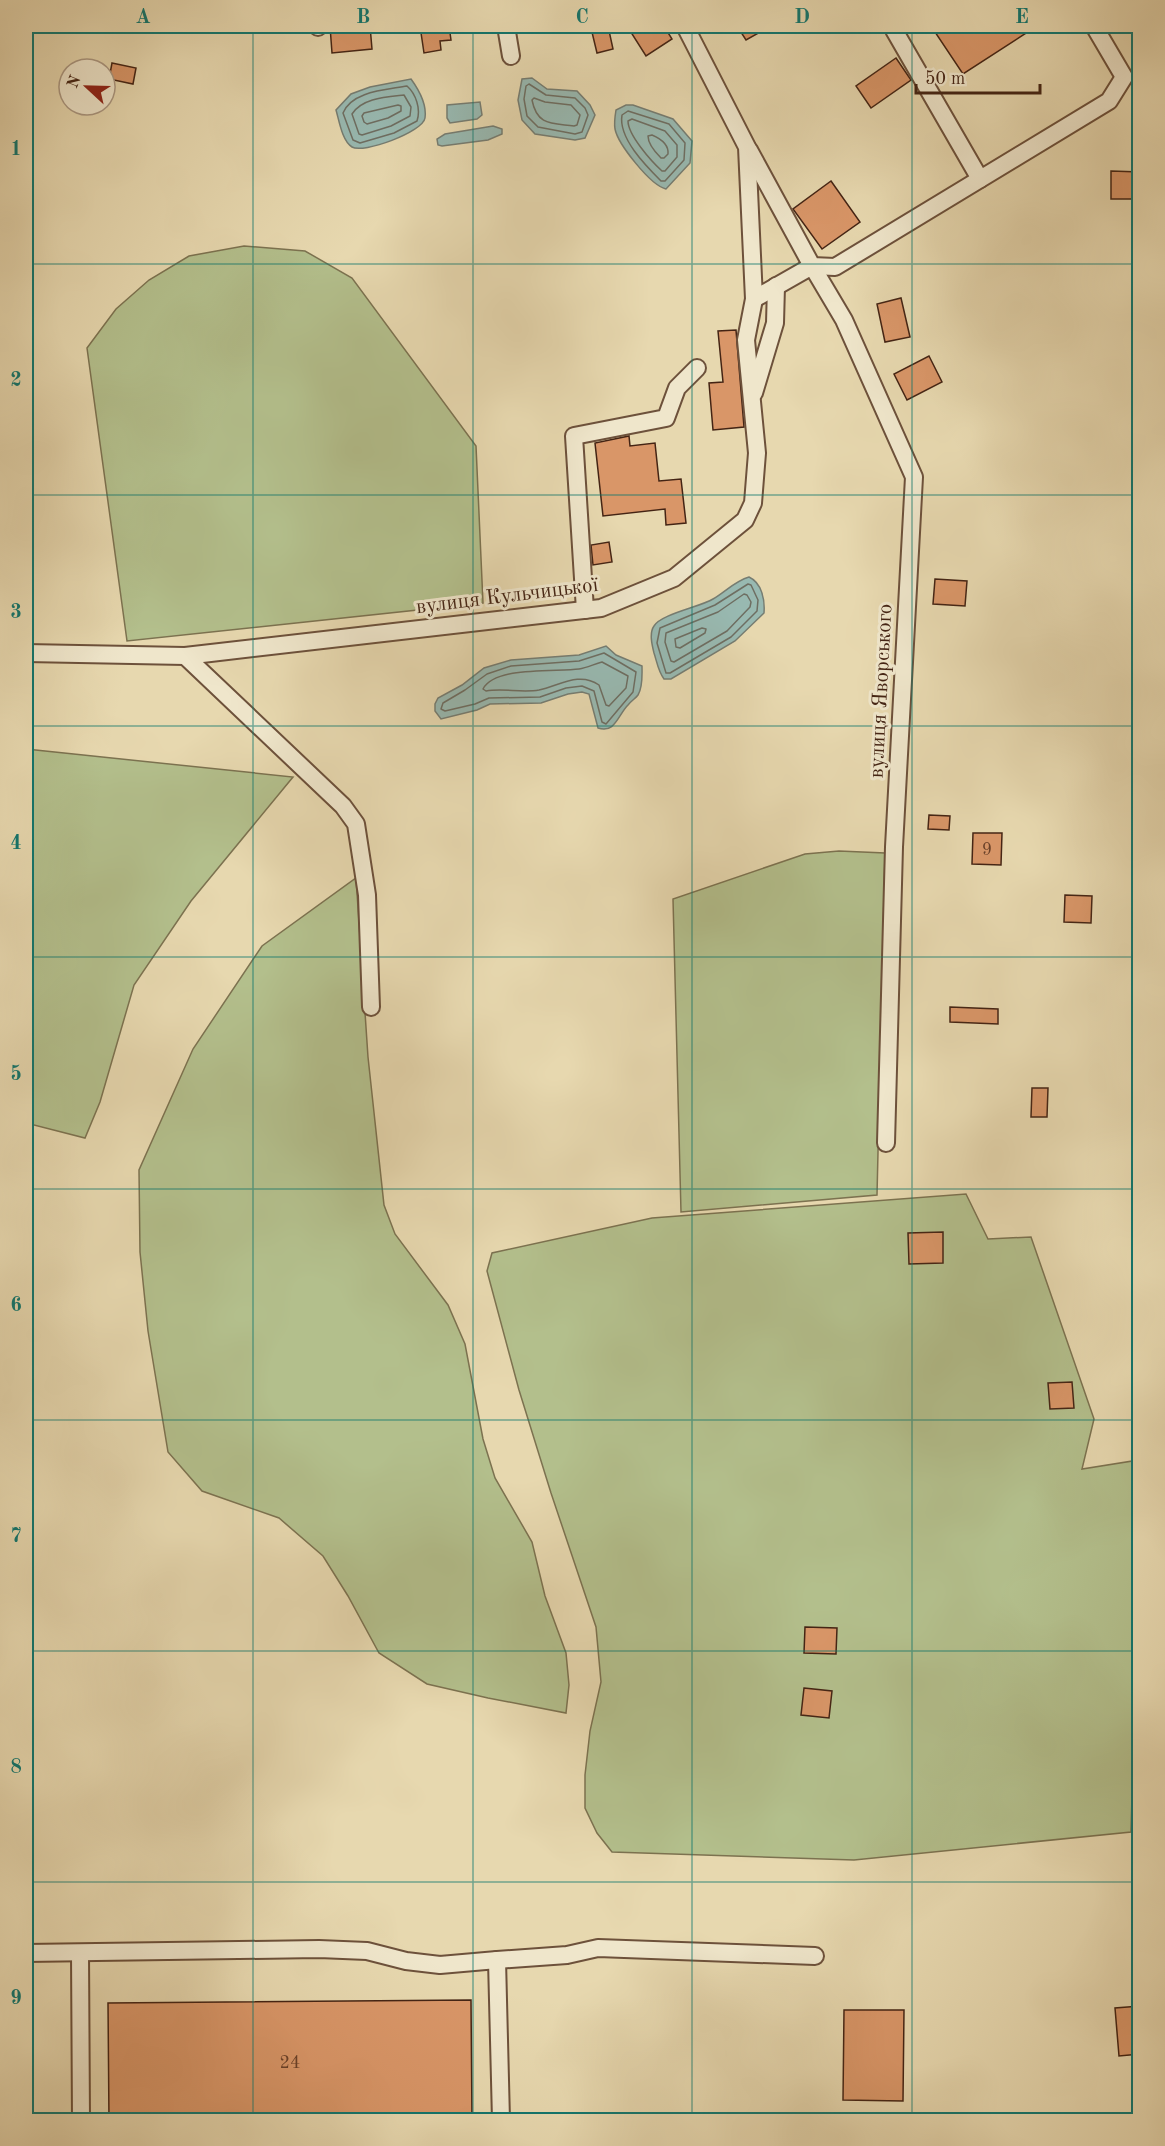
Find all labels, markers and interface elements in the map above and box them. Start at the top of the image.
text: A [135,8,151,28]
text: B [356,8,370,28]
text: C [575,8,589,28]
text: D [794,8,810,28]
text: E [1015,8,1029,28]
north arrow [57,57,117,117]
scale bar [916,57,1040,95]
text: 50 m [925,70,965,88]
text: N [65,73,85,91]
text: 1 [10,140,22,160]
text: 2 [10,371,22,391]
street label: вулиця Кульчицької [415,575,600,618]
text: 3 [10,603,22,623]
street label: вулиця Яворського [866,603,897,779]
text: 4 [10,834,22,854]
house number: 9 [982,841,992,859]
text: 5 [10,1064,22,1085]
text: 6 [10,1296,22,1316]
text: 7 [10,1527,22,1547]
text: 8 [10,1758,22,1778]
text: 9 [10,1989,22,2009]
house number: 24 [280,2054,300,2072]

